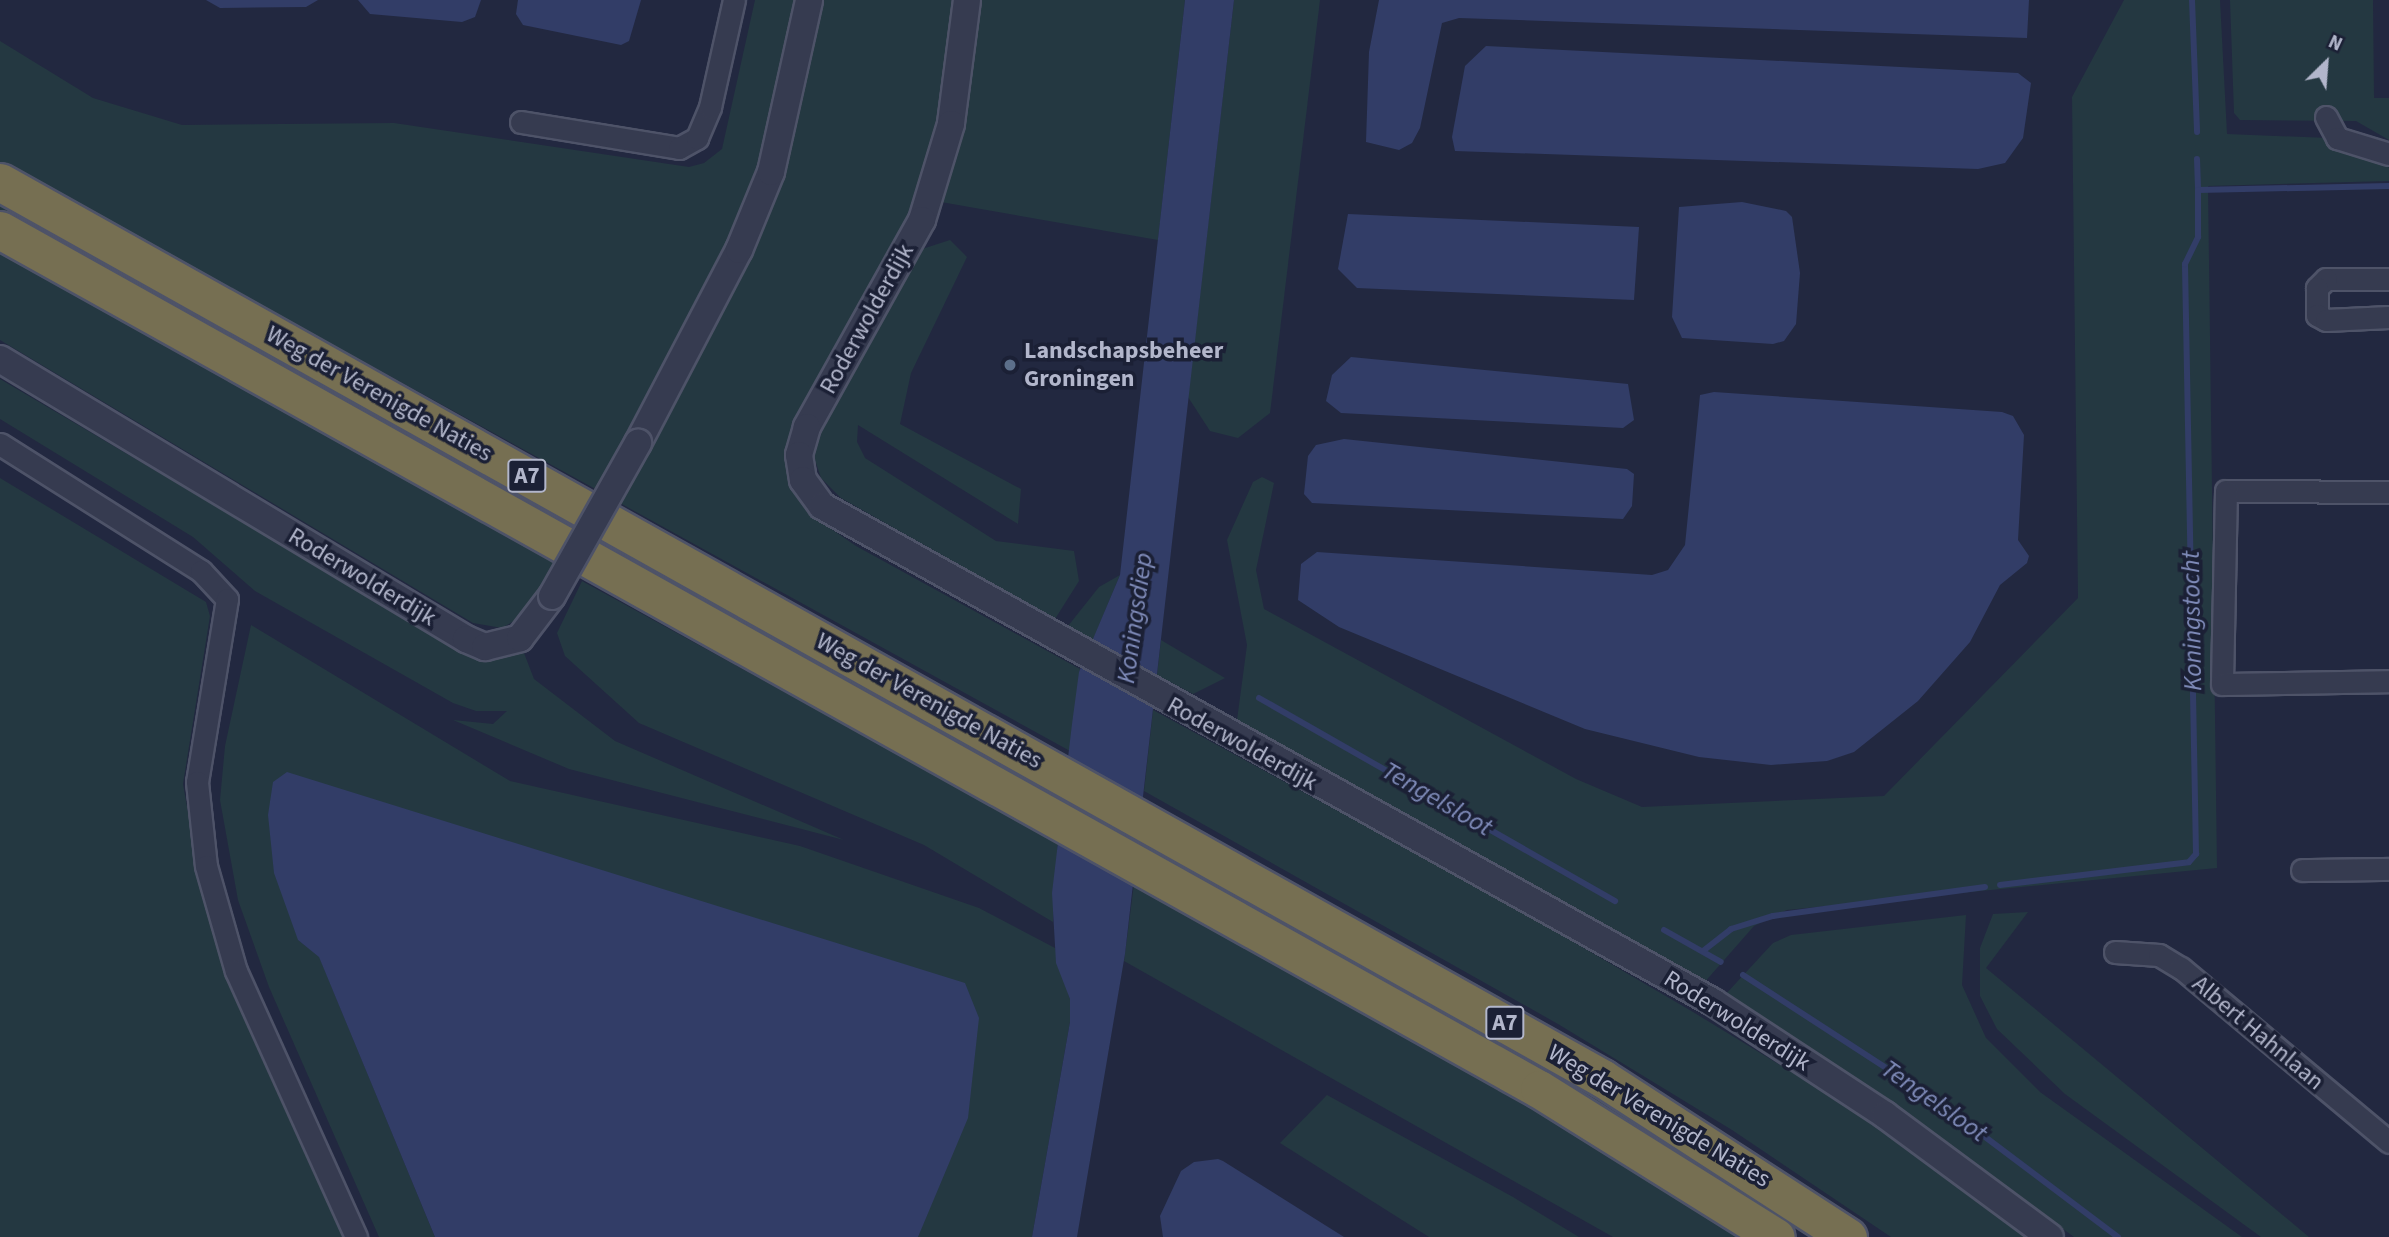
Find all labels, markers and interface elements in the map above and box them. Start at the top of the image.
north arrow [2291,28,2361,98]
text: N [2324,29,2347,58]
street label: Roderwolderdijk [814,239,920,399]
street label: Weg der Verenigde Naties [261,320,497,468]
place label: Landschapsbeheer Groningen [1024,337,1223,393]
marker: Landschapsbeheer Groningen [1002,357,1018,373]
road number: A7 [506,456,548,496]
street label: Roderwolderdijk [283,522,441,632]
water label: Koningsdiep [1110,551,1160,685]
water label: Koningstocht [2175,551,2209,691]
street label: Weg der Verenigde Naties [811,627,1047,775]
street label: Roderwolderdijk [1162,691,1322,797]
water label: Tengelsloot [1376,755,1498,843]
street label: Roderwolderdijk [1659,965,1815,1077]
street label: Albert Hahnlaan [2186,970,2330,1096]
road number: A7 [1484,1004,1526,1042]
street label: Weg der Verenigde Naties [1543,1038,1775,1194]
water label: Tengelsloot [1875,1053,1993,1149]

